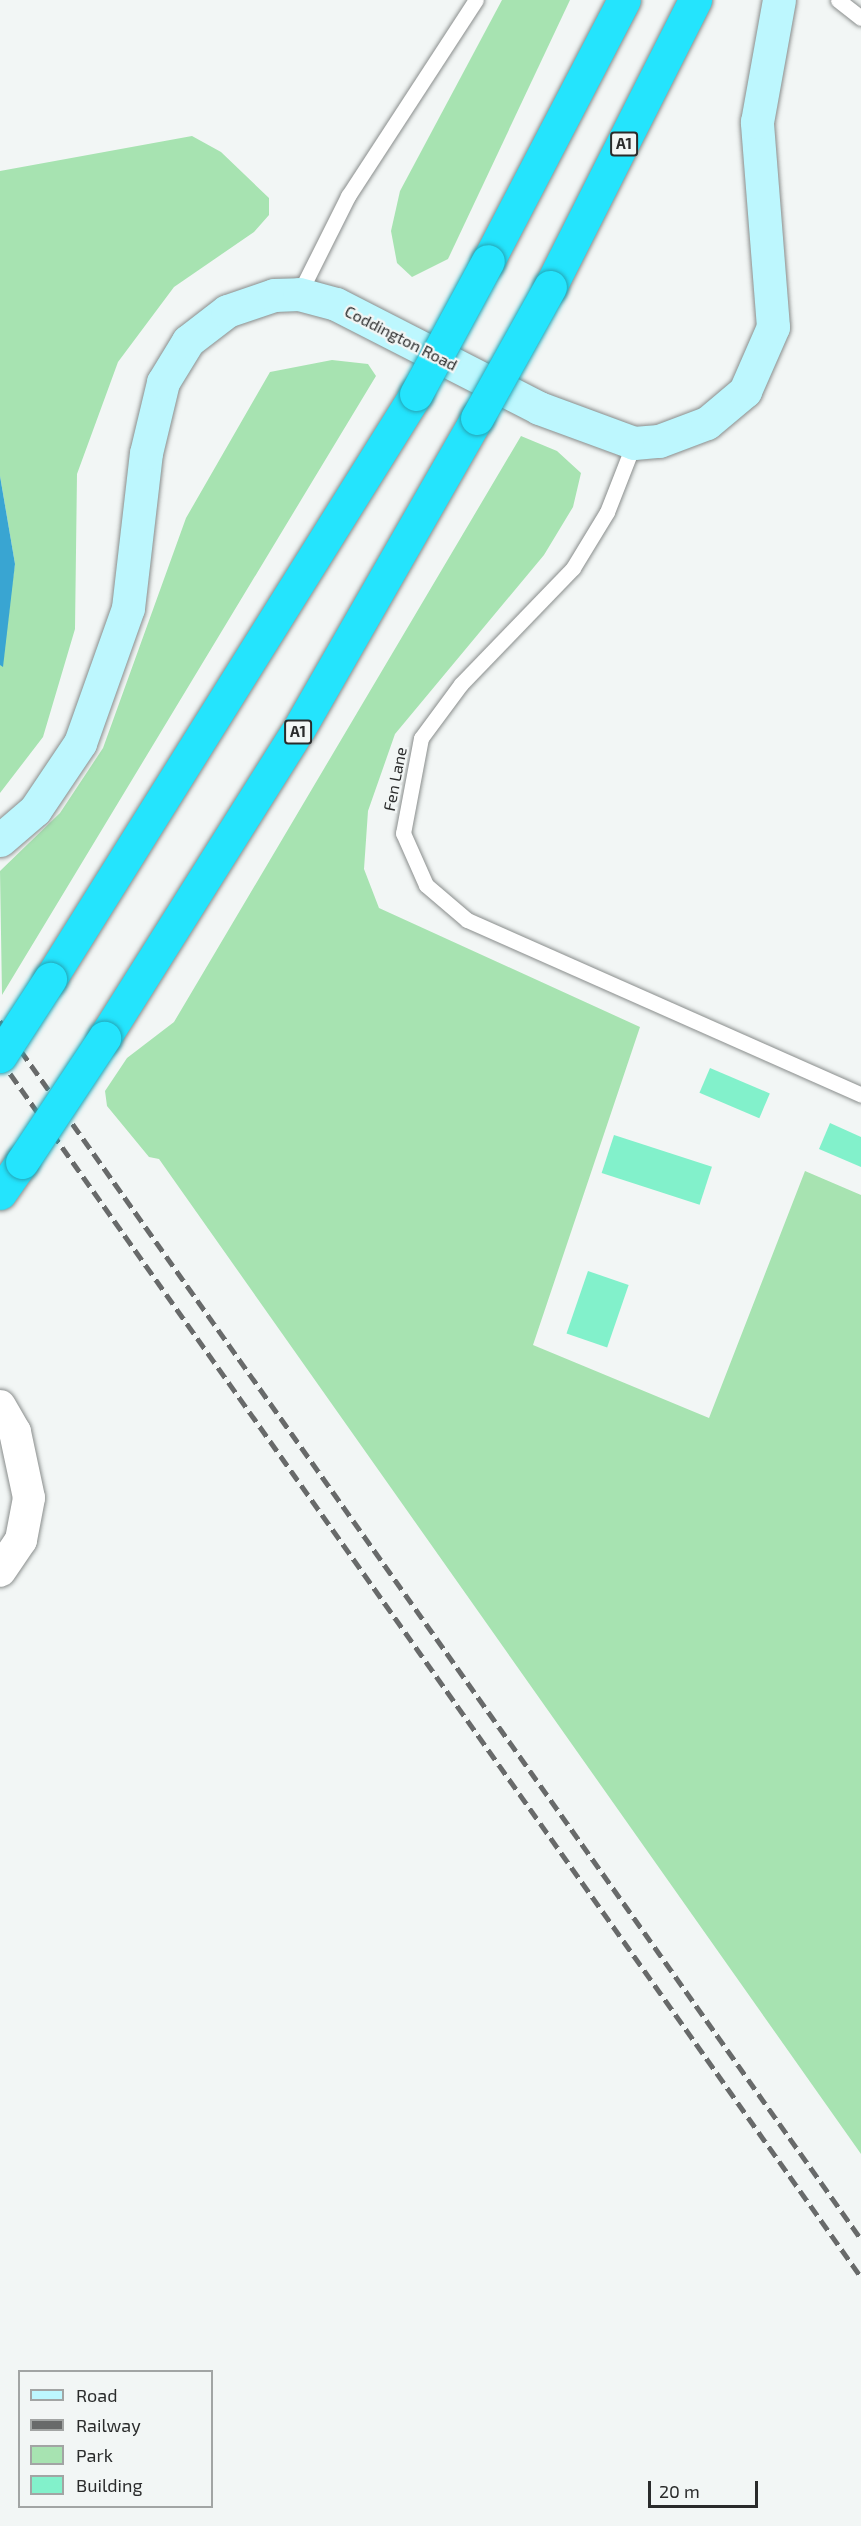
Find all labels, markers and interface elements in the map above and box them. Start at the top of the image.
road number: A1 [609,132,639,156]
street label: Coddington Road [342,301,460,375]
road number: A1 [283,720,313,744]
street label: Fen Lane [379,745,411,813]
legend [18,2370,213,2508]
text: Road [76,2384,117,2406]
text: Railway [76,2414,141,2436]
text: Park [76,2444,113,2466]
scale bar [651,2469,760,2507]
text: Building [76,2474,143,2496]
text: 20 m [659,2480,700,2502]

